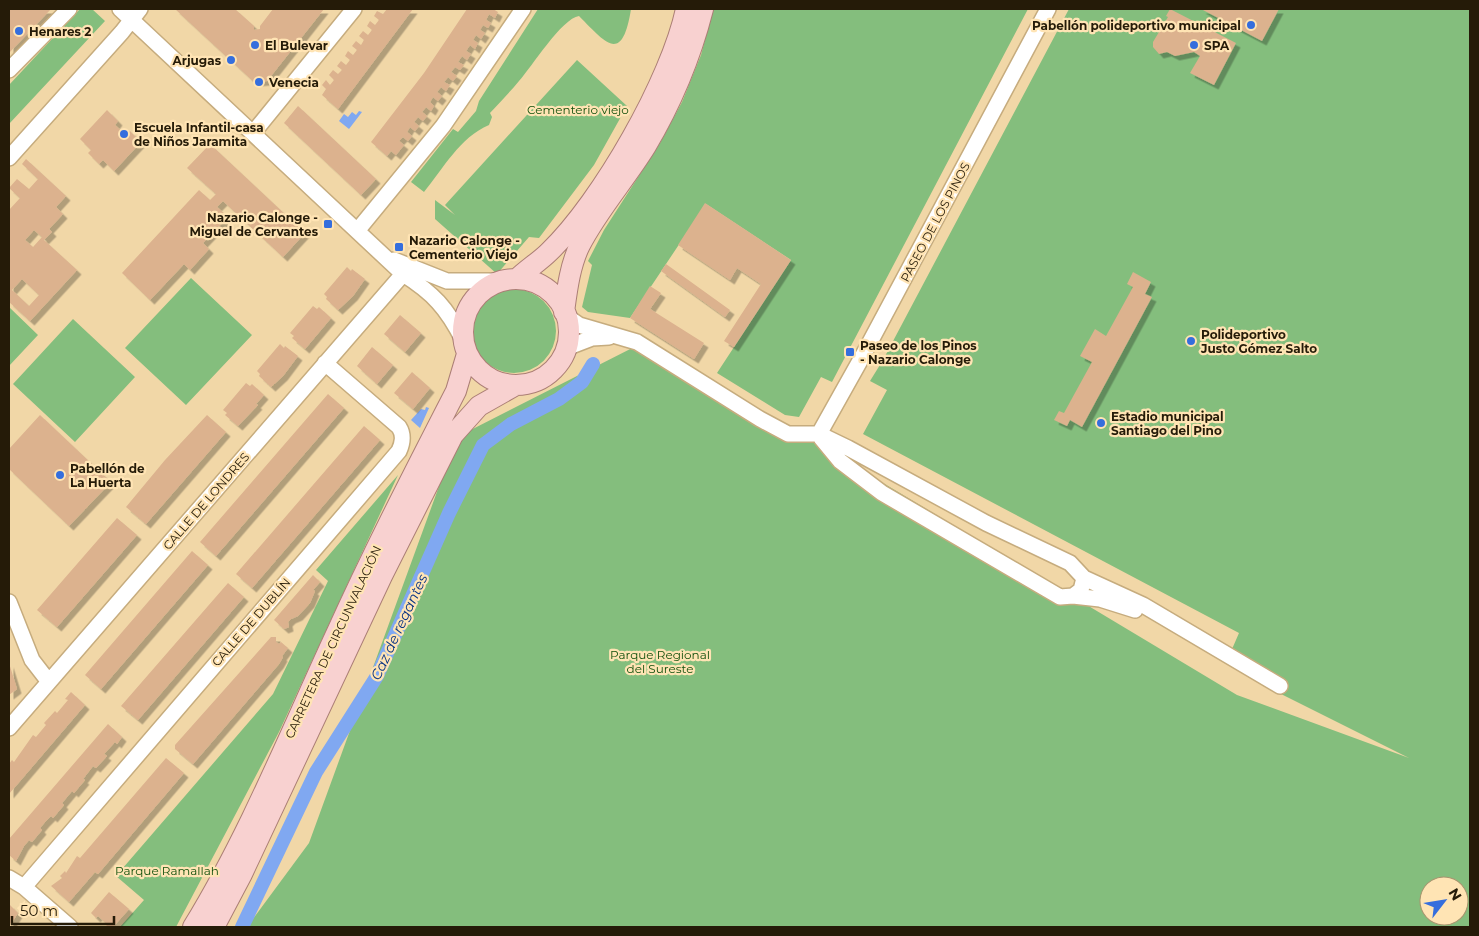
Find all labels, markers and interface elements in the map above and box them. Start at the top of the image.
place label: Pabellón polideportivo municipal [1032,18,1241,33]
marker: Pabellón polideportivo municipal [1245,19,1257,31]
place label: Henares 2 [29,24,91,39]
marker: Henares 2 [13,25,25,37]
place label: El Bulevar [265,38,328,53]
place label: SPA [1204,38,1230,53]
marker: El Bulevar [249,39,261,51]
marker: SPA [1188,39,1200,51]
place label: Arjugas [172,53,222,68]
marker: Arjugas [225,54,237,66]
place label: Venecia [268,75,319,90]
marker: Venecia [253,76,265,88]
park label: Cementerio viejo [527,102,629,117]
place label: Escuela Infantil-casa de Niños Jaramita [134,120,264,149]
marker: Escuela Infantil-casa de Niños Jaramita [118,128,130,140]
street label: PASEO DE LOS PINOS [897,160,973,284]
place label: Nazario Calonge - Miguel de Cervantes [189,210,319,239]
marker: Nazario Calonge - Miguel de Cervantes [322,218,334,230]
place label: Nazario Calonge - Cementerio Viejo [409,233,520,262]
marker: Nazario Calonge - Cementerio Viejo [393,241,405,253]
place label: Polideportivo Justo Gómez Salto [1200,327,1317,356]
marker: Polideportivo Justo Gómez Salto [1185,335,1197,347]
place label: Paseo de los Pinos - Nazario Calonge [860,338,977,367]
marker: Paseo de los Pinos - Nazario Calonge [844,346,856,358]
place label: Estadio municipal Santiago del Pino [1111,409,1224,438]
marker: Estadio municipal Santiago del Pino [1095,417,1107,429]
street label: CALLE DE LONDRES [160,449,252,553]
place label: Pabellón de La Huerta [70,461,145,490]
marker: Pabellón de La Huerta [54,469,66,481]
street label: CARRETERA DE CIRCUNVALACIÓN [282,543,384,741]
water label: Caz de regantes [367,571,431,683]
street label: CALLE DE DUBLÍN [209,575,293,669]
park label: Parque Regional del Sureste [610,647,710,676]
park label: Parque Ramallah [115,863,219,878]
north arrow [1419,876,1469,926]
text: N [1445,885,1466,904]
scale bar [12,894,115,926]
text: 50 m [20,901,58,920]

